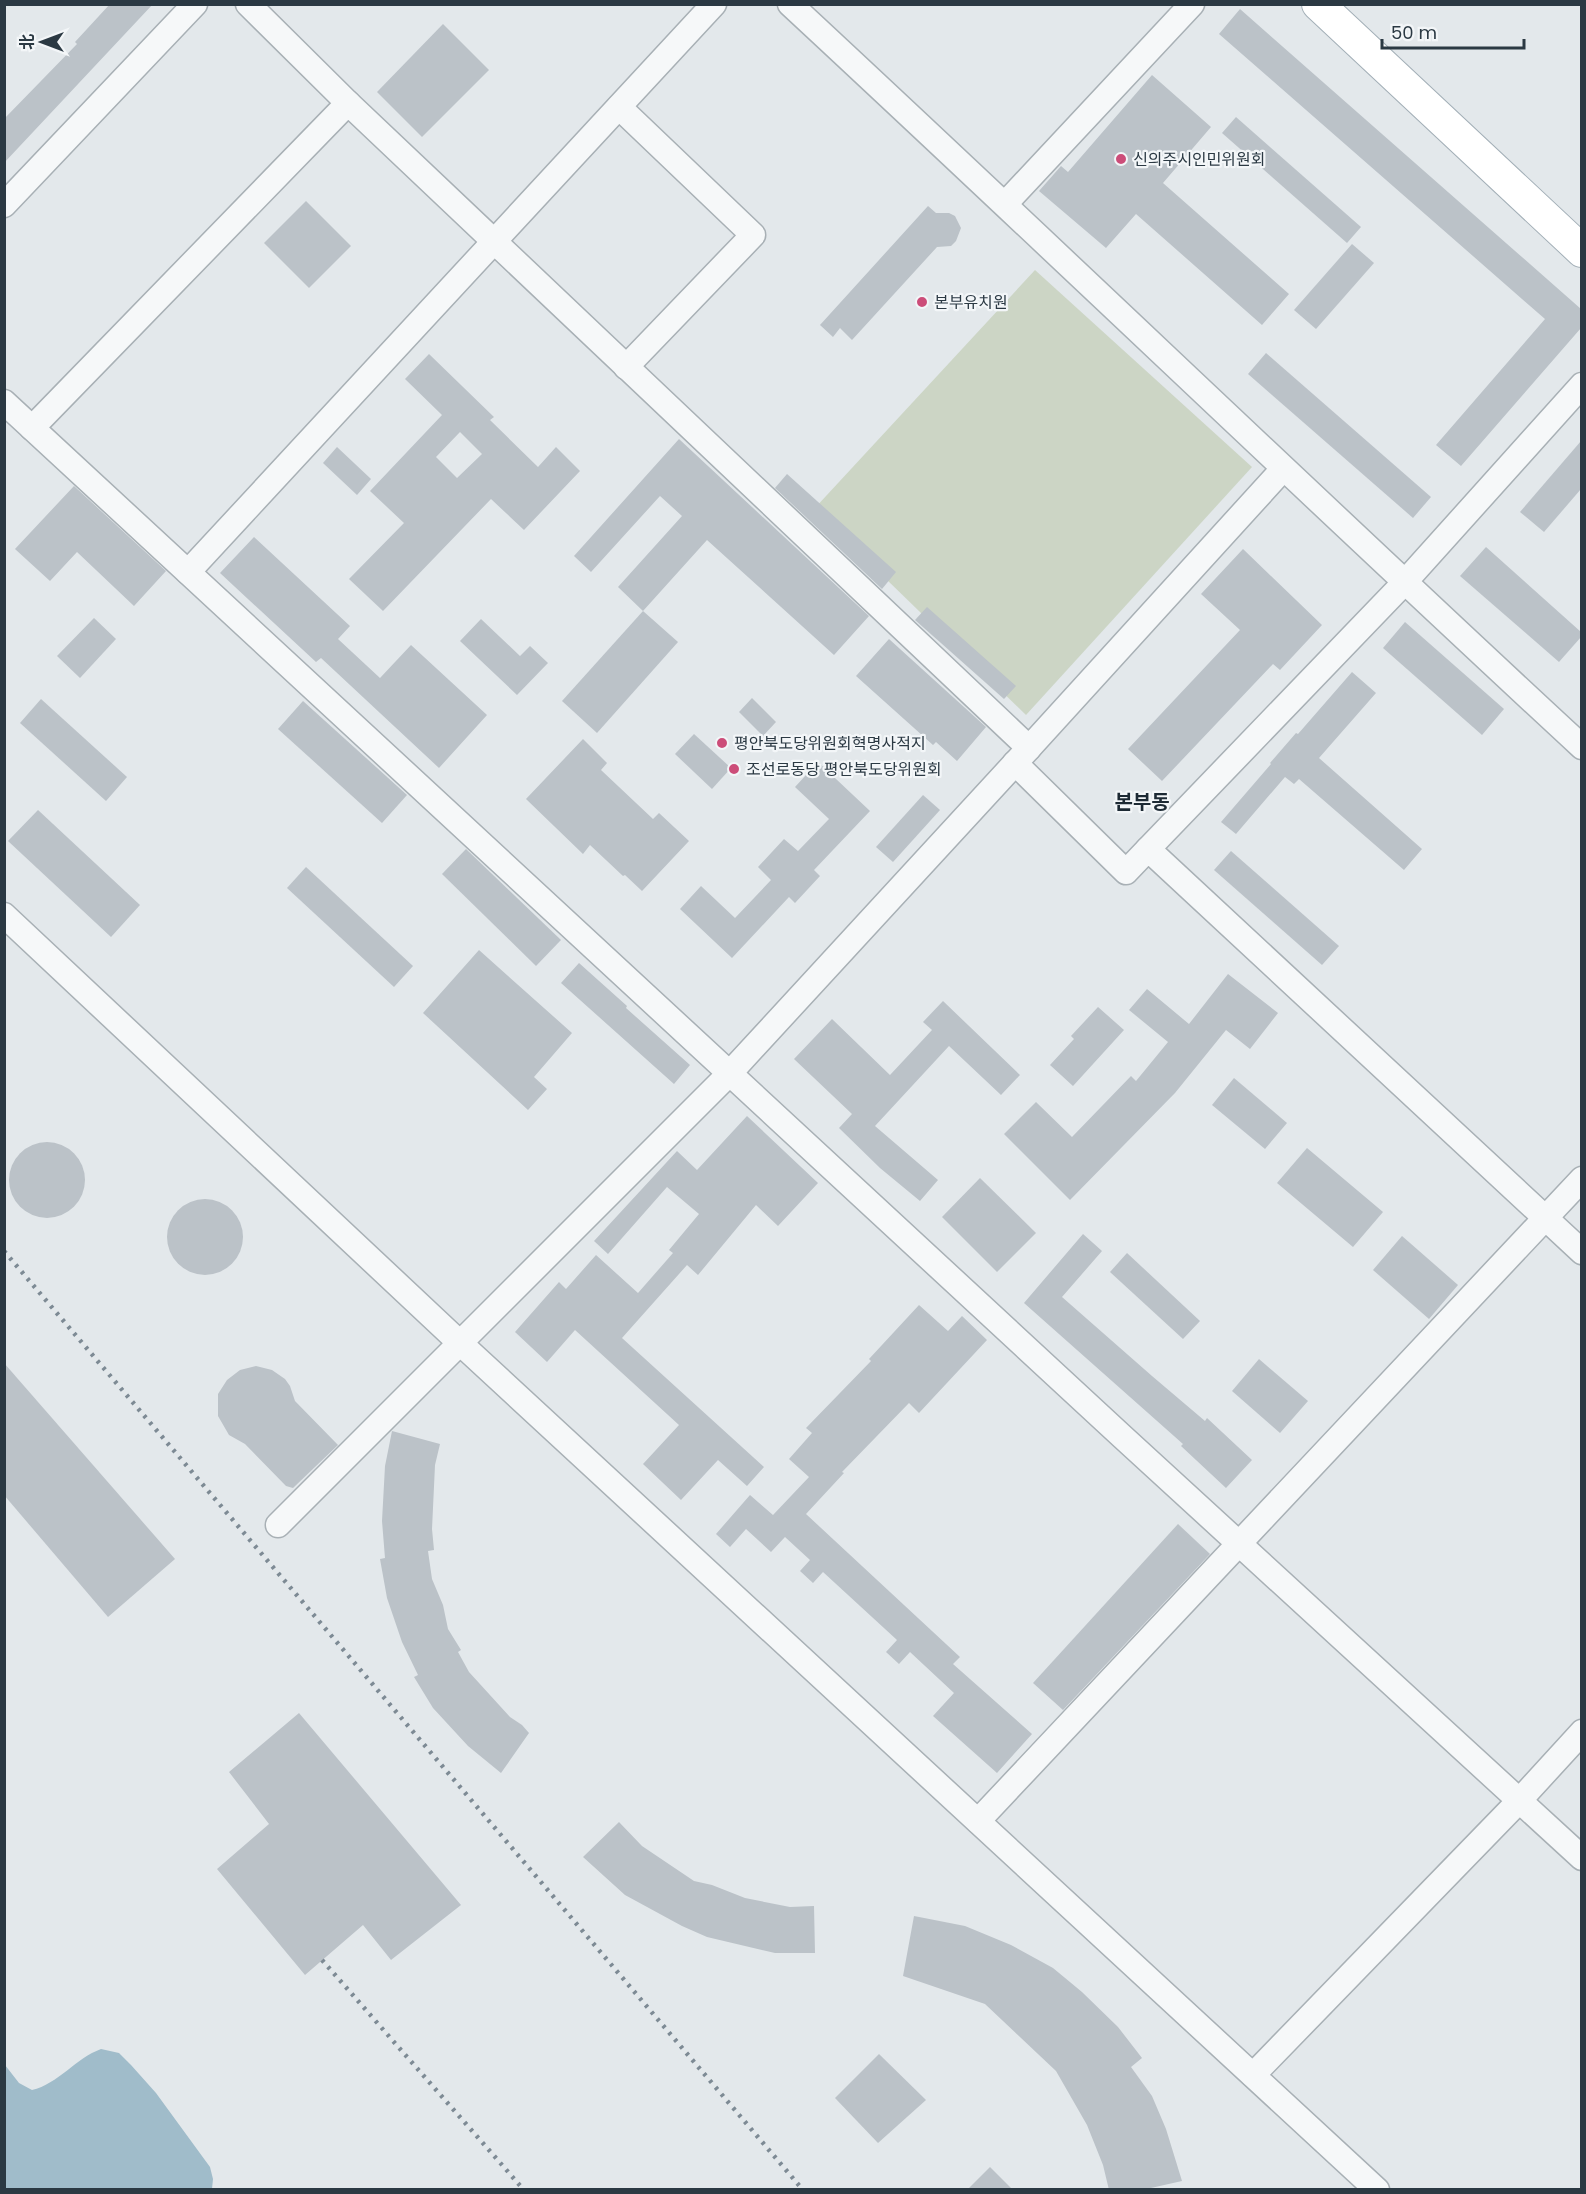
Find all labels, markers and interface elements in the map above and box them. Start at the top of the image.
north arrow [12,12,72,72]
scale bar [1382,12,1524,50]
text: 50 m [1391,20,1437,45]
text: 北 [16,34,39,50]
place label: 신의주시인민위원회 [1133,148,1265,171]
marker: 신의주시인민위원회 [1114,152,1128,166]
place label: 본부유치원 [934,291,1008,314]
marker: 본부유치원 [915,295,929,309]
place label: 평안북도당위원회혁명사적지 [734,732,925,755]
marker: 평안북도당위원회혁명사적지 [715,736,729,750]
place label: 조선로동당 평안북도당위원회 [746,758,942,781]
marker: 조선로동당 평안북도당위원회 [727,762,741,776]
district label: 본부동 [1114,788,1170,816]

